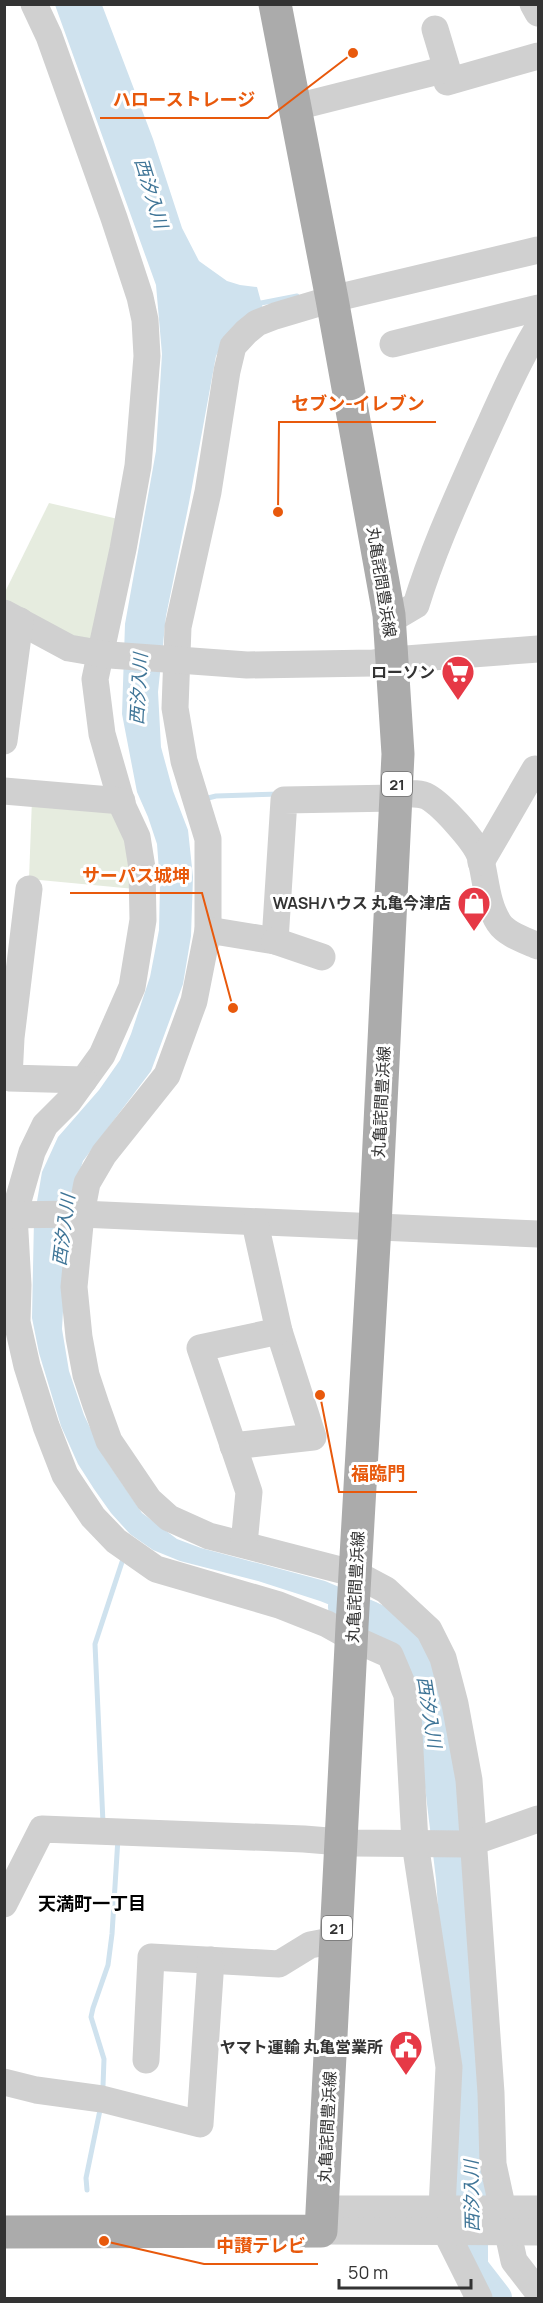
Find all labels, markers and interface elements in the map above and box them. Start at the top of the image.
callout: ハローストレージ [100,82,268,118]
text: ハローストレージ [113,87,255,111]
water label: 西汐入川 [130,155,175,233]
callout: セブン-イレブン [279,386,436,422]
text: セブン-イレブン [291,391,425,415]
street label: 丸亀詫間豊浜線 [362,525,402,639]
water label: 西汐入川 [124,650,152,726]
supermarket icon: ローソン [440,654,476,701]
place label: ローソン [371,661,435,683]
road number: 21 [382,772,412,796]
callout: サーパス城坤 [70,857,202,893]
text: サーパス城坤 [82,863,190,887]
shop icon: WASHハウス 丸亀今津店 [456,885,492,932]
place label: WASHハウス 丸亀今津店 [273,892,451,914]
street label: 丸亀詫間豊浜線 [367,1045,395,1159]
water label: 西汐入川 [47,1191,80,1267]
callout: 福臨門 [339,1456,417,1492]
text: 福臨門 [351,1461,405,1485]
street label: 丸亀詫間豊浜線 [341,1530,369,1644]
water label: 西汐入川 [413,1675,448,1751]
district label: 天満町一丁目 [38,1891,146,1915]
road number: 21 [322,1916,352,1940]
public building icon: ヤマト運輸 丸亀営業所 [388,2029,424,2076]
place label: ヤマト運輸 丸亀営業所 [220,2036,383,2058]
street label: 丸亀詫間豊浜線 [313,2070,341,2184]
water label: 西汐入川 [458,2158,484,2232]
callout: 中讃テレビ [204,2228,318,2264]
text: 中讃テレビ [216,2233,306,2257]
scale bar [339,2252,471,2290]
text: 50 m [348,2260,388,2284]

